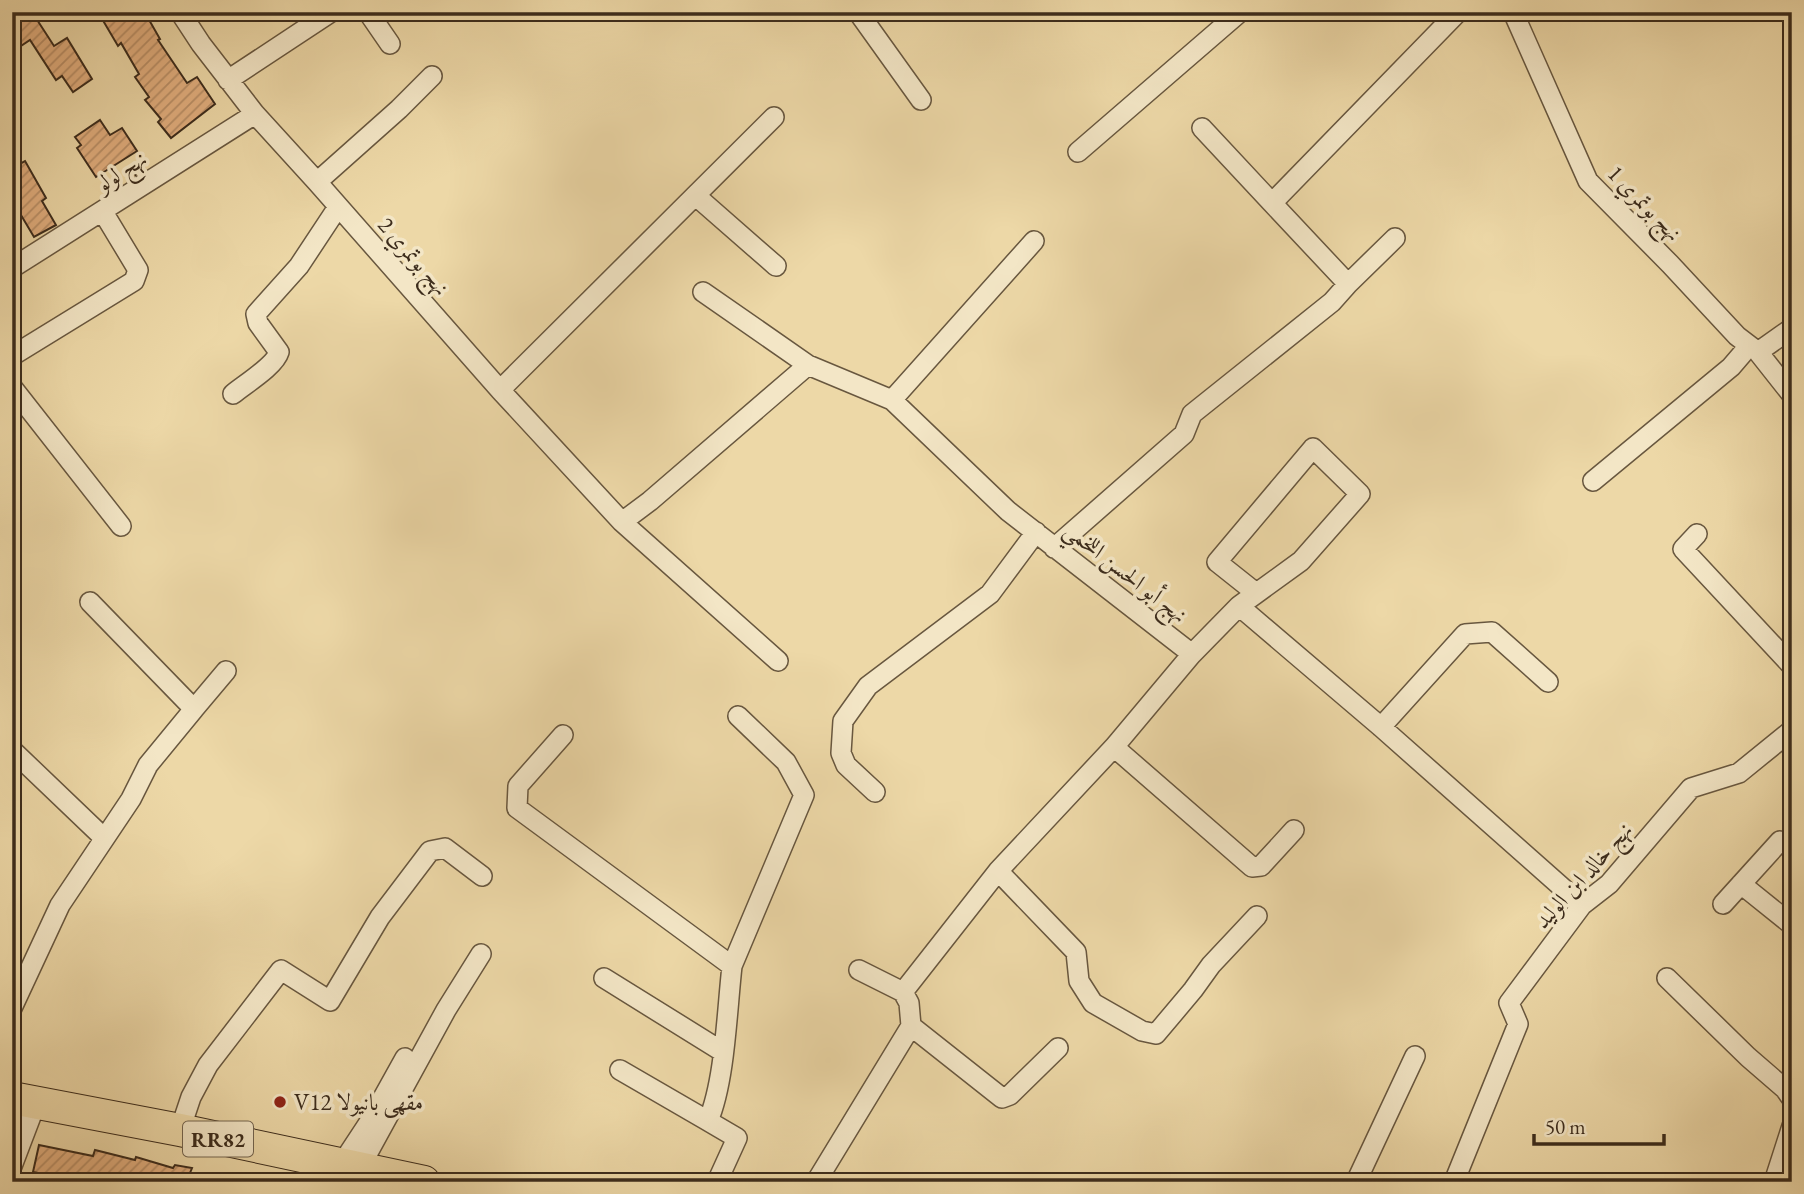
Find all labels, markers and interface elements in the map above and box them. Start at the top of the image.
street label: نهج لولو [88,143,156,205]
street label: نهج بوتمري 1 [1597,158,1689,252]
street label: نهج بوتمري 2 [367,210,456,306]
street label: نهج أبو الحسن اللخمي [1054,514,1194,635]
street label: نهج خالد ابن الوليد [1527,815,1643,939]
place label: V12 مقهى بانيولا [294,1087,423,1118]
marker: V12 مقهى بانيولا [272,1094,288,1110]
scale bar [1534,1103,1664,1147]
text: 50 m [1545,1113,1586,1140]
road number: RR82 [183,1122,253,1156]

